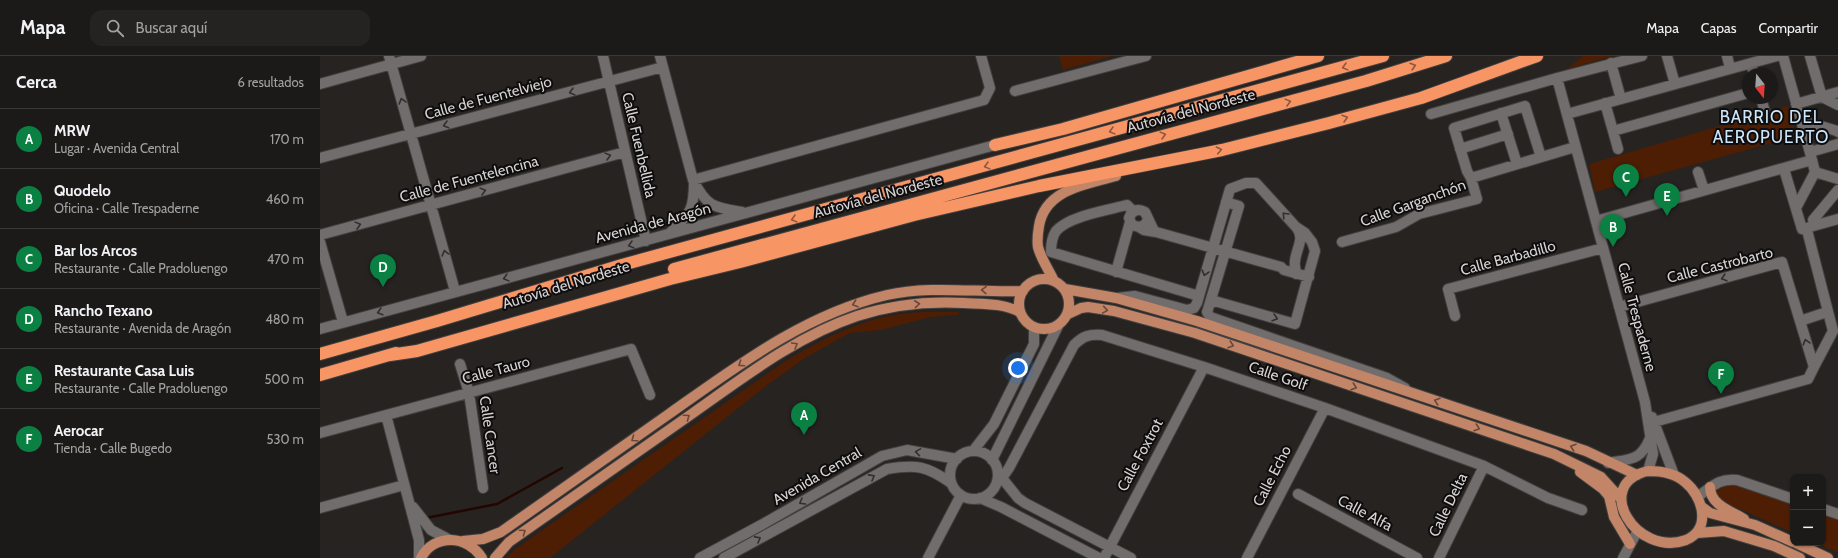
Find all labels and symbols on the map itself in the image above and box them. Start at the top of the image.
one-way arrow [1342,62,1349,71]
one-way arrow [1410,62,1417,71]
north arrow [1742,68,1778,104]
street label: Calle de Fuentelviejo [423,72,553,124]
street label: Autovía del Nordeste [1125,85,1257,137]
one-way arrow [568,87,575,96]
street label: Calle Fuenbellida [618,91,660,200]
one-way arrow [398,98,407,105]
one-way arrow [1285,98,1292,106]
district label: BARRIO DEL AEROPUERTO [1713,107,1829,147]
one-way arrow [1342,114,1349,123]
one-way arrow [443,120,449,128]
one-way arrow [1109,126,1116,135]
one-way arrow [1160,132,1166,140]
one-way arrow [1216,146,1223,154]
street label: Calle de Fuentelencina [398,152,541,206]
one-way arrow [605,152,612,161]
one-way arrow [983,161,990,170]
pin: C [1613,164,1639,197]
street label: Autovía del Nordeste [812,170,944,222]
street label: Calle Garganchón [1358,176,1468,230]
pin: E [1654,183,1680,216]
one-way arrow [479,187,486,196]
street label: Avenida de Aragón [593,199,713,247]
one-way arrow [1282,212,1290,220]
one-way arrow [790,214,797,222]
pin: B [1600,214,1626,247]
one-way arrow [354,221,361,230]
street label: Calle Barbadillo [1458,237,1558,279]
one-way arrow [628,240,635,249]
street label: Calle Castrobarto [1665,243,1775,287]
one-way arrow [441,250,450,257]
pin: D [370,254,396,287]
street label: Autovía del Nordeste [500,257,632,313]
street label: Calle Trespaderne [1614,261,1660,374]
one-way arrow [1201,269,1210,276]
one-way arrow [502,273,509,281]
one-way arrow [1721,273,1728,282]
one-way arrow [981,286,987,295]
one-way arrow [852,299,859,308]
one-way arrow [914,300,920,309]
one-way arrow [1102,305,1109,314]
one-way arrow [377,307,384,316]
one-way arrow [1271,313,1278,322]
one-way arrow [1803,339,1811,346]
one-way arrow [1227,340,1234,349]
one-way arrow [791,343,798,350]
street label: Calle Tauro [460,352,532,388]
your location [1008,358,1028,378]
street label: Calle Golf [1246,358,1310,394]
one-way arrow [738,359,745,367]
pin: F [1708,361,1734,394]
one-way arrow [1350,382,1357,390]
street label: Calle Cancer [476,395,504,475]
one-way arrow [1433,397,1440,405]
pin: A [791,402,817,435]
one-way arrow [683,414,690,422]
street label: Calle Foxtrot [1113,416,1167,494]
one-way arrow [1473,423,1480,432]
one-way arrow [631,434,638,442]
street label: Avenida Central [769,443,865,509]
street label: Calle Echo [1249,443,1295,509]
one-way arrow [1570,443,1577,452]
one-way arrow [915,448,921,457]
street label: Calle Delta [1425,469,1472,540]
one-way arrow [868,474,876,481]
street label: Calle Alfa [1335,491,1396,535]
one-way arrow [799,498,806,505]
one-way arrow [519,529,526,537]
one-way arrow [754,536,762,544]

